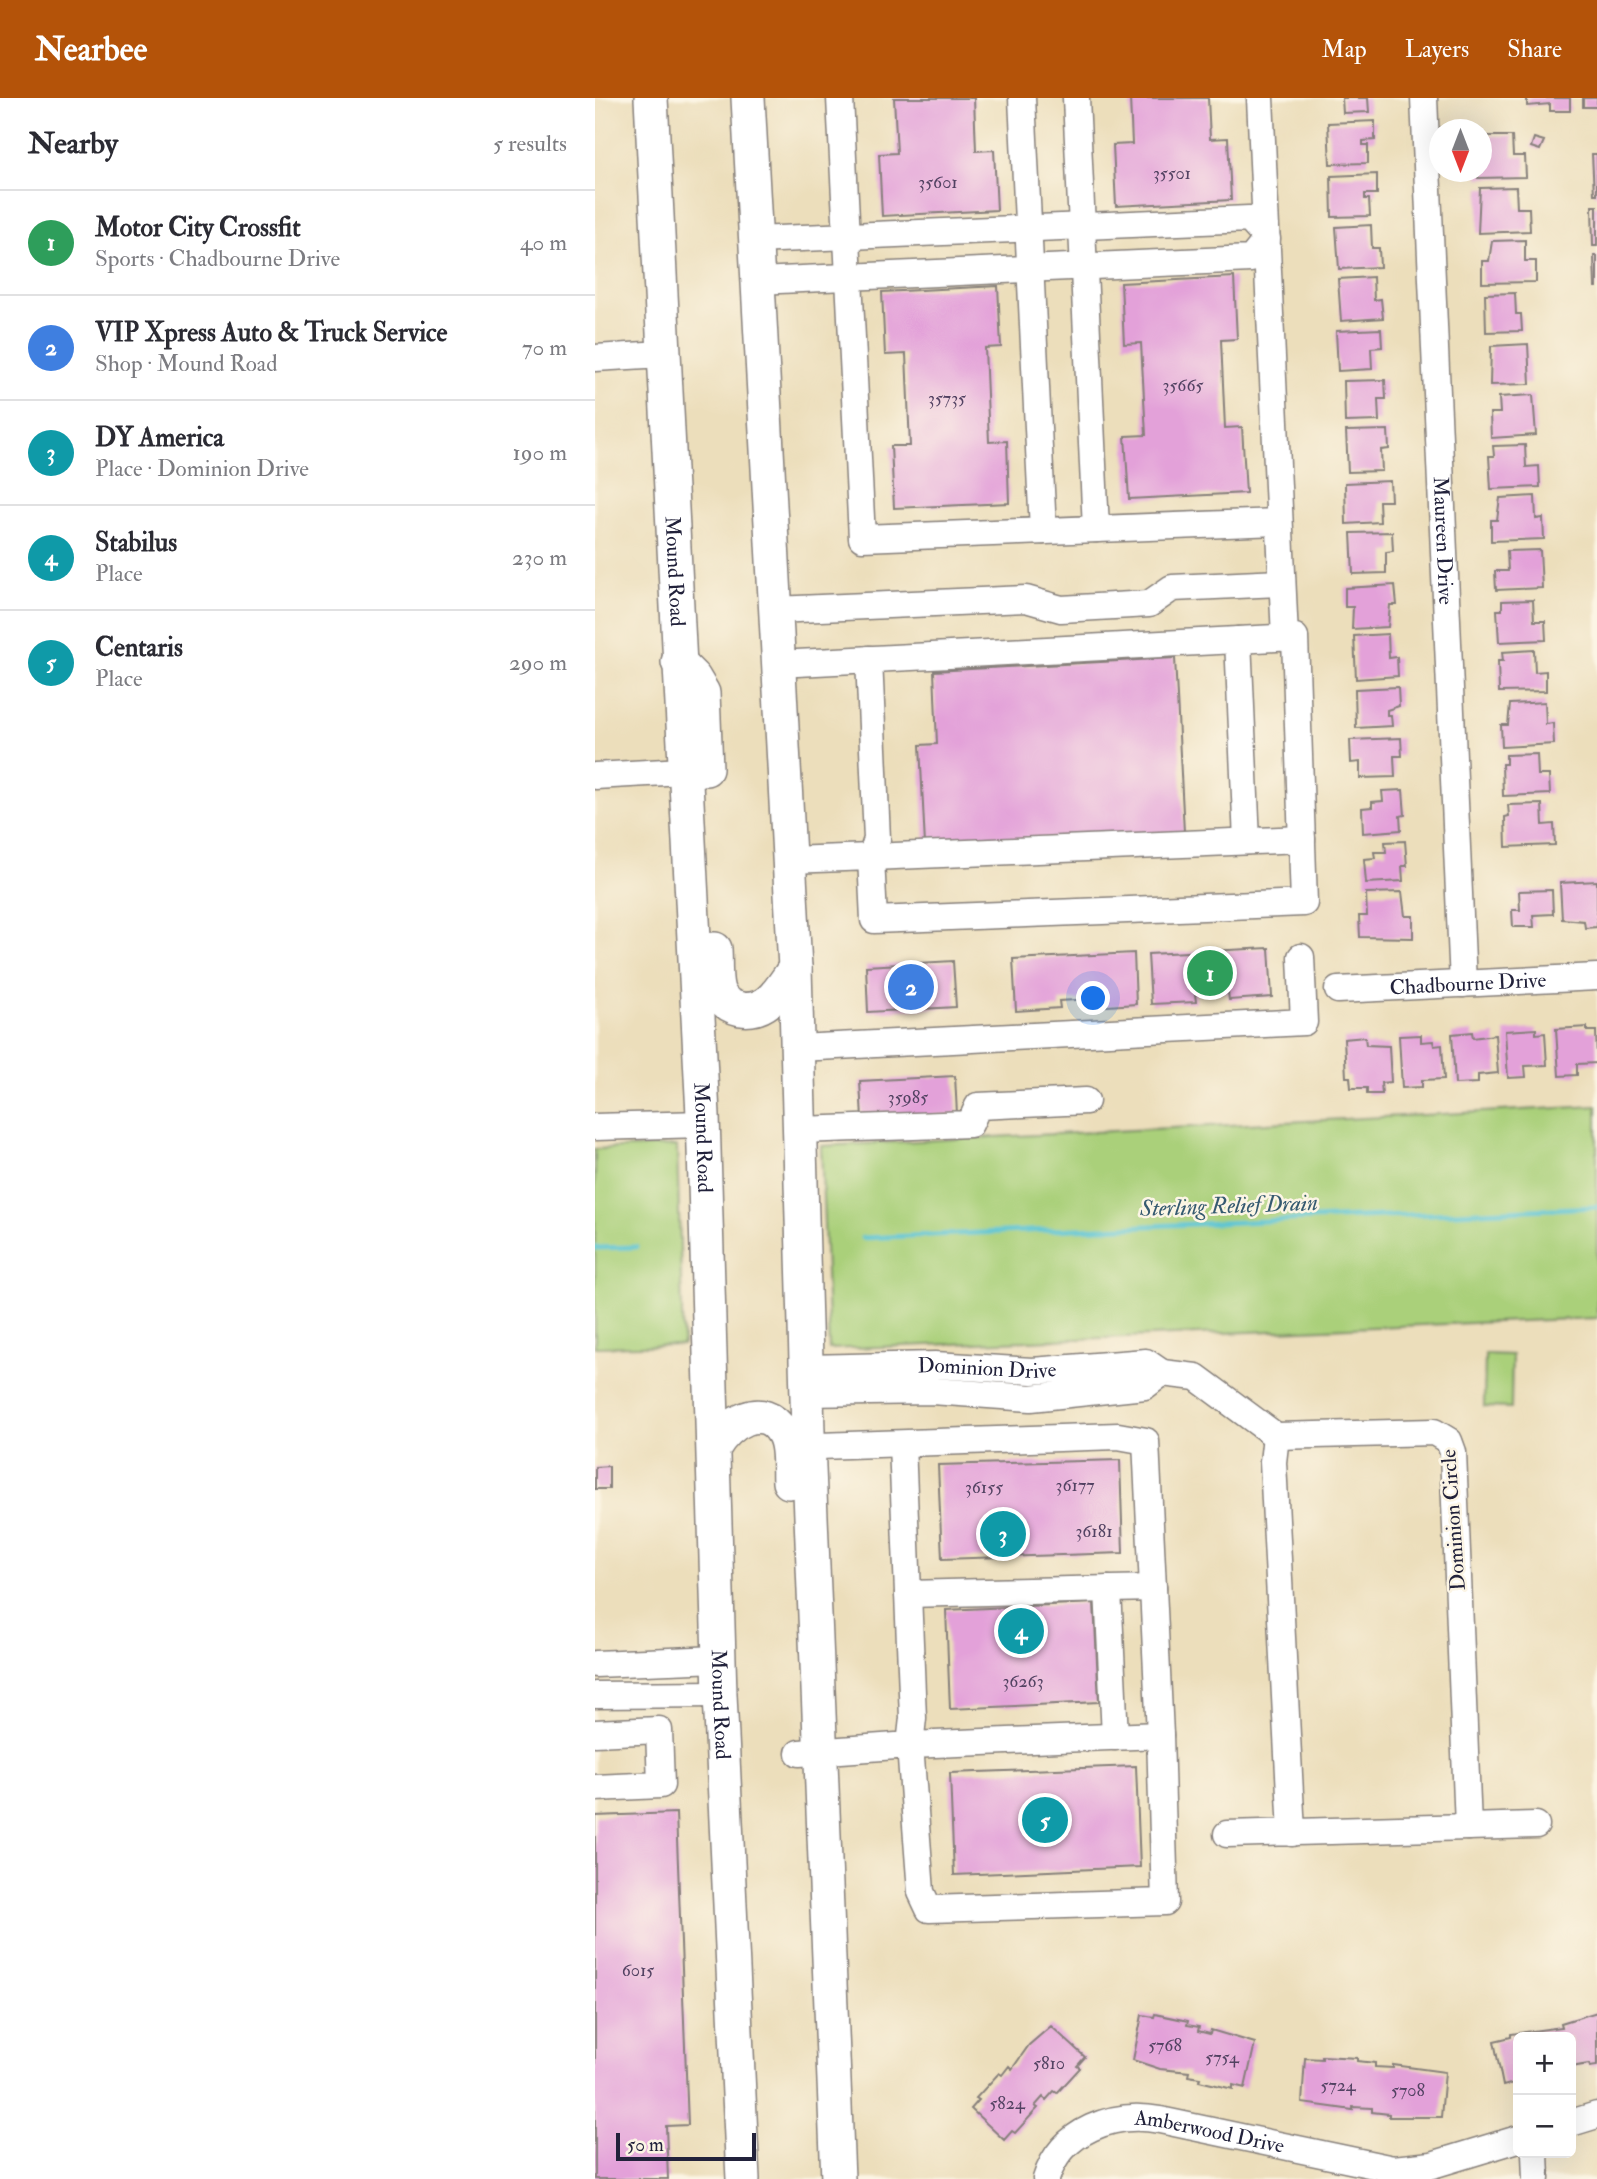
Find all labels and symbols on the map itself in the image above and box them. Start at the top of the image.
north arrow [1429,119,1492,182]
house number: 35501 [1153,162,1191,185]
house number: 35601 [918,171,958,194]
house number: 35665 [1163,374,1203,397]
house number: 35735 [928,387,966,410]
street label: Maureen Drive [1427,476,1459,606]
street label: Mound Road [658,516,691,628]
pin: 1 [1187,947,1233,999]
pin: 2 [888,961,934,1013]
street label: Chadbourne Drive [1389,967,1547,1001]
your location [1076,981,1110,1015]
street label: Mound Road [687,1082,718,1194]
house number: 35985 [888,1086,928,1109]
water label: Sterling Relief Drain [1139,1188,1319,1223]
street label: Dominion Drive [917,1352,1057,1385]
street label: Dominion Circle [1435,1448,1472,1592]
house number: 36177 [1056,1474,1094,1497]
house number: 36155 [965,1476,1003,1499]
pin: 3 [980,1508,1026,1560]
house number: 36181 [1075,1520,1113,1543]
pin: 4 [998,1605,1044,1657]
street label: Mound Road [705,1649,736,1761]
house number: 36263 [1002,1670,1044,1693]
pin: 5 [1022,1794,1068,1846]
house number: 6015 [622,1959,654,1982]
house number: 5768 [1148,2034,1182,2057]
house number: 5754 [1205,2046,1240,2069]
house number: 5810 [1033,2052,1065,2075]
house number: 5724 [1321,2074,1357,2097]
house number: 5708 [1391,2079,1425,2102]
house number: 5824 [989,2092,1026,2115]
street label: Amberwood Drive [1133,2105,1287,2160]
scale bar [616,2130,756,2162]

